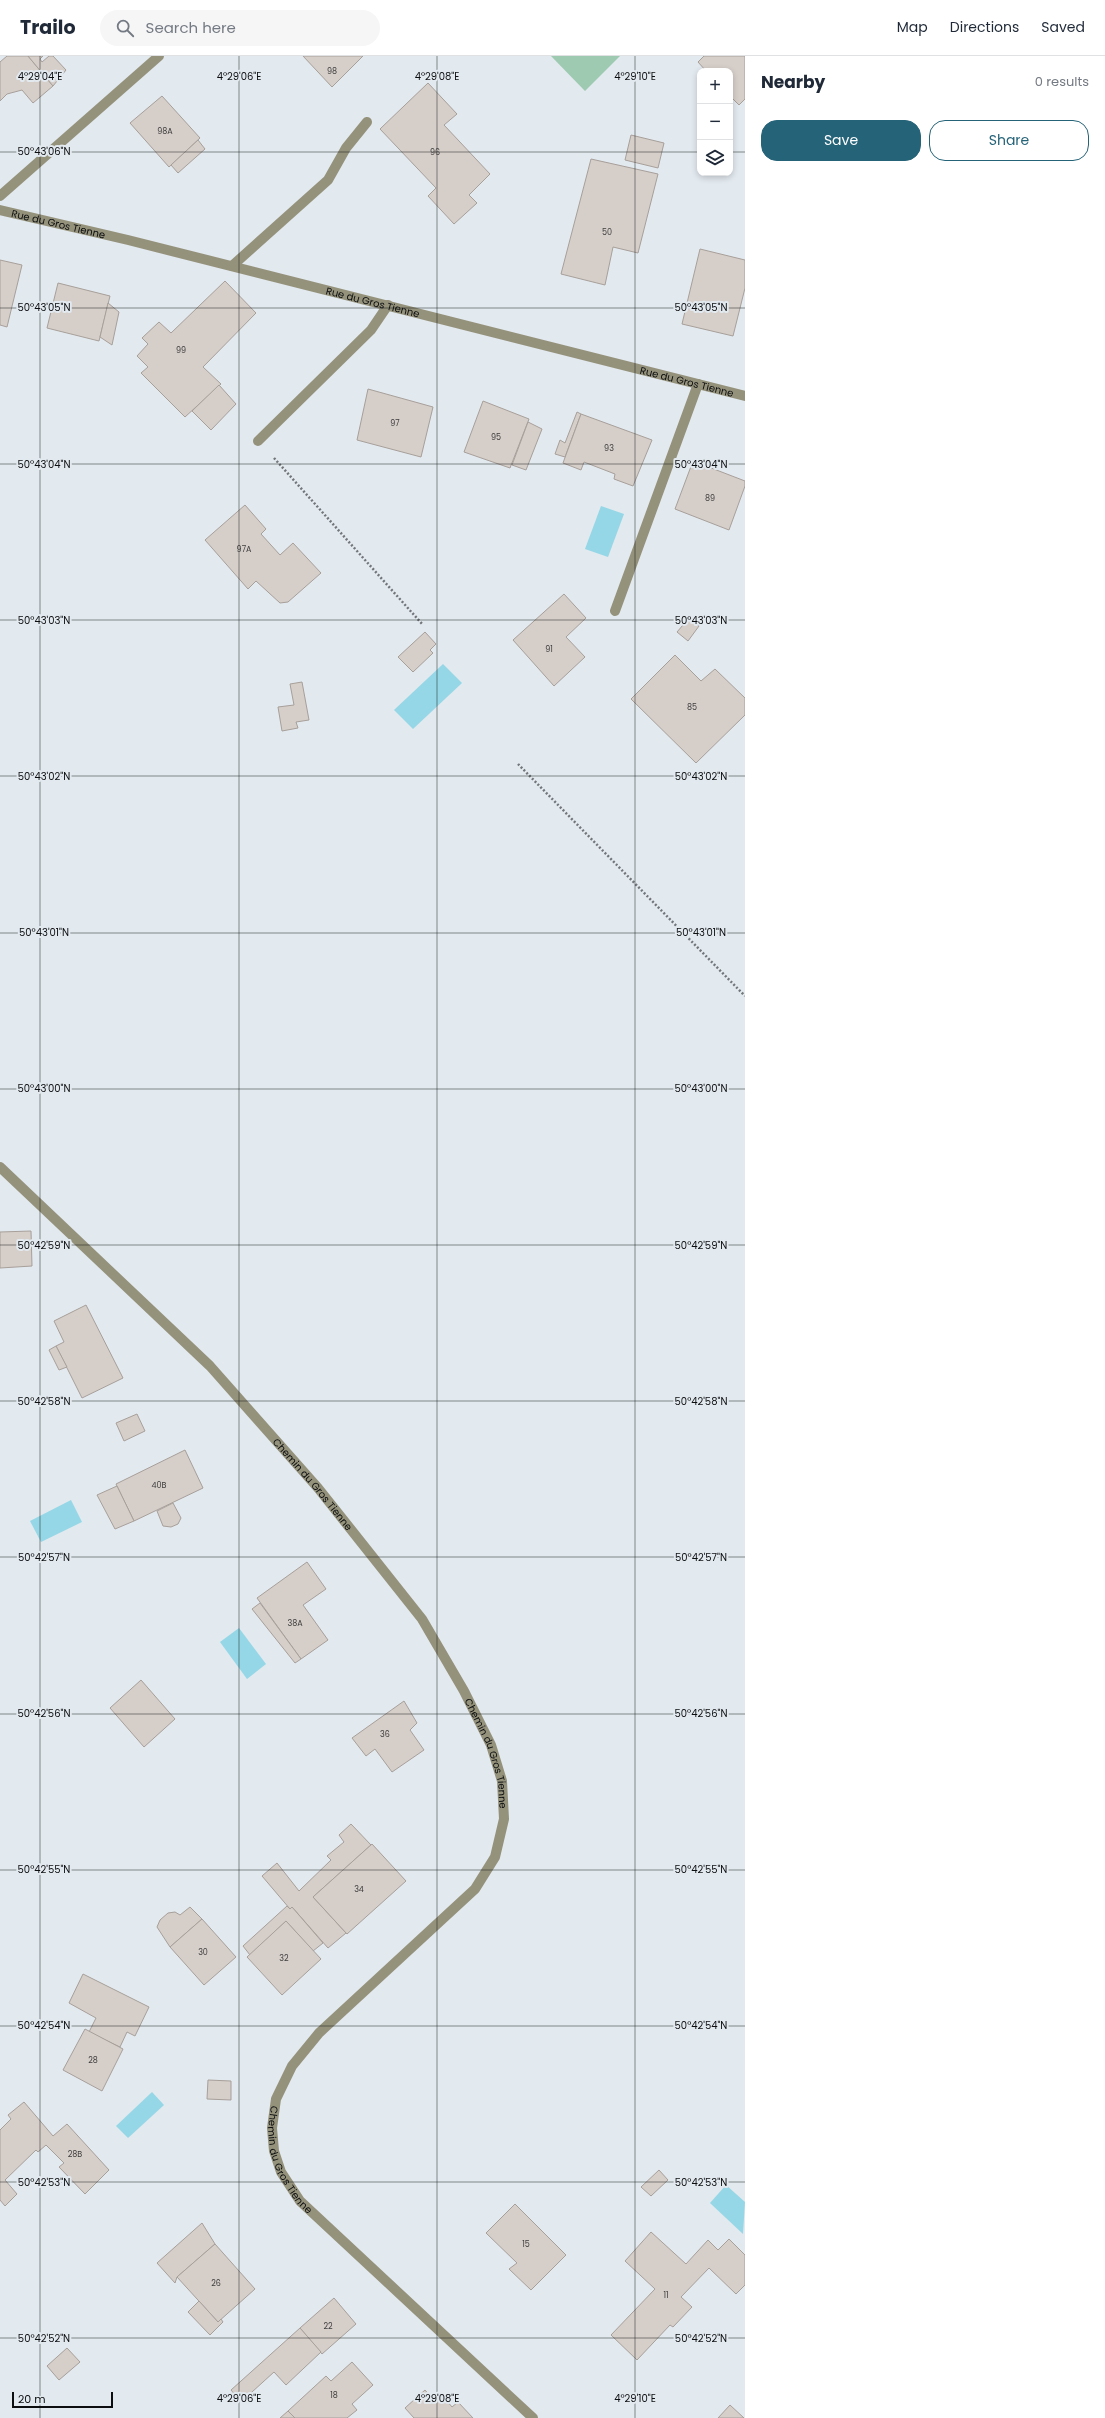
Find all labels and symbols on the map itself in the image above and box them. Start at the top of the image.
house number: 98 [327,66,337,77]
text: 4°29'04"E [18,69,62,84]
text: 4°29'06"E [217,69,261,84]
text: 4°29'08"E [415,69,459,84]
text: 4°29'10"E [614,69,656,84]
house number: 98A [157,126,173,137]
text: 50°43'06"N [17,144,71,159]
house number: 96 [430,147,440,158]
street label: Rue du Gros Tienne [10,205,107,242]
house number: 50 [602,227,612,238]
street label: Rue du Gros Tienne [324,283,421,321]
text: 50°43'05"N [18,300,70,315]
text: 50°43'05"N [675,300,727,315]
house number: 99 [176,345,186,356]
street label: Rue du Gros Tienne [638,362,735,400]
house number: 97 [390,418,400,429]
house number: 95 [491,432,501,443]
house number: 93 [604,443,614,454]
text: 50°43'04"N [18,457,70,472]
text: 50°43'04"N [675,457,727,472]
house number: 89 [705,493,715,504]
house number: 97A [237,544,252,555]
text: 50°43'03"N [18,613,70,628]
text: 50°43'03"N [675,613,727,628]
house number: 91 [545,644,553,655]
house number: 85 [687,702,697,713]
text: 50°43'02"N [18,769,70,784]
text: 50°43'02"N [675,769,727,784]
text: 50°43'01"N [19,925,69,940]
text: 50°43'01"N [676,925,726,940]
text: 50°43'00"N [18,1081,70,1096]
text: 50°43'00"N [675,1081,727,1096]
text: 50°42'59"N [18,1238,70,1253]
text: 50°42'59"N [675,1238,727,1253]
text: 50°42'58"N [18,1394,70,1409]
text: 50°42'58"N [675,1394,727,1409]
street label: Chemin du Gros Tienne [269,1435,356,1534]
house number: 40B [152,1480,167,1491]
text: 50°42'57"N [18,1550,70,1565]
text: 50°42'57"N [675,1550,727,1565]
house number: 38A [287,1618,303,1629]
street label: Chemin du Gros Tienne [461,1695,511,1809]
text: 50°42'56"N [18,1706,70,1721]
text: 50°42'56"N [675,1706,727,1721]
house number: 36 [380,1729,390,1740]
text: 50°42'55"N [18,1862,70,1877]
text: 50°42'55"N [675,1862,727,1877]
house number: 34 [354,1884,364,1895]
house number: 30 [198,1947,208,1958]
house number: 32 [279,1953,289,1964]
text: 50°42'54"N [18,2018,70,2033]
text: 50°42'54"N [675,2018,727,2033]
house number: 28 [88,2055,98,2066]
street label: Chemin du Gros Tienne [264,2105,316,2217]
house number: 28B [68,2149,82,2160]
text: 50°42'53"N [18,2175,70,2190]
text: 50°42'53"N [675,2175,727,2190]
house number: 15 [522,2239,530,2250]
house number: 26 [211,2278,221,2289]
house number: 11 [663,2290,669,2301]
house number: 22 [323,2321,333,2332]
text: 50°42'52"N [18,2331,70,2346]
text: 50°42'52"N [675,2331,727,2346]
scale bar [12,2390,113,2409]
house number: 18 [330,2390,338,2401]
text: 4°29'06"E [217,2391,261,2406]
text: 4°29'08"E [415,2391,459,2406]
text: 4°29'10"E [614,2391,656,2406]

